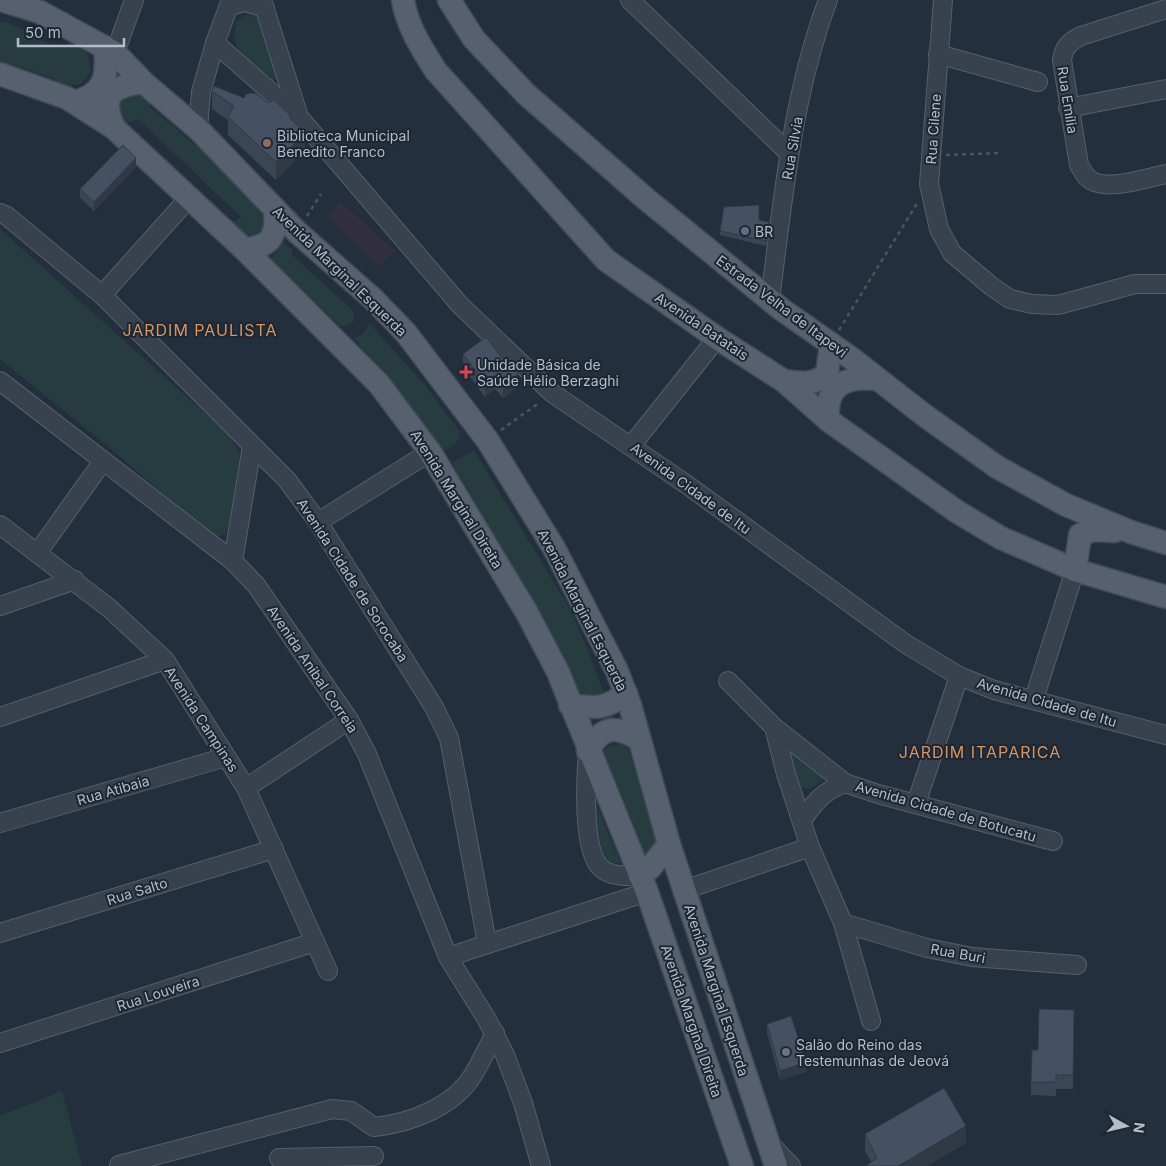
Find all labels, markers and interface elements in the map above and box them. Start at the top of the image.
scale bar [18,15,124,47]
text: 50 m [25,23,61,42]
street label: Rua Emília [1054,65,1082,135]
street label: Rua Cilene [922,93,944,165]
street label: Rua Silvia [778,115,806,181]
place label: Biblioteca Municipal Benedito Franco [277,127,410,160]
marker: Biblioteca Municipal Benedito Franco [261,137,273,149]
street label: Avenida Marginal Esquerda [269,202,411,340]
place label: BR [755,223,773,240]
marker: BR [739,225,751,237]
street label: Estrada Velha de Itapevi [713,251,851,361]
street label: Avenida Batatais [652,288,752,364]
district label: JARDIM PAULISTA [122,320,278,340]
place label: Unidade Básica de Saúde Hélio Berzaghi [477,356,619,389]
marker: Unidade Básica de Saúde Hélio Berzaghi [459,365,473,379]
street label: Avenida Marginal Direita [407,427,507,571]
street label: Avenida Cidade de Itu [627,439,755,537]
street label: Avenida Cidade de Sorocaba [294,495,412,665]
street label: Avenida Marginal Esquerda [535,526,631,694]
street label: Avenida Anibal Correia [264,602,362,736]
street label: Avenida Campinas [162,663,242,775]
street label: Avenida Cidade de Itu [975,674,1119,730]
district label: JARDIM ITAPARICA [899,742,1061,762]
street label: Rua Atibaia [75,772,151,808]
street label: Avenida Cidade de Botucatu [854,777,1038,845]
street label: Rua Salto [105,874,169,908]
street label: Avenida Marginal Esquerda [681,902,753,1078]
street label: Rua Buri [929,940,987,966]
street label: Avenida Marginal Direita [658,943,726,1099]
street label: Rua Louveira [114,972,202,1014]
place label: Salão do Reino das Testemunhas de Jeová [796,1036,949,1069]
marker: Salão do Reino das Testemunhas de Jeová [780,1046,792,1058]
north arrow [1101,1101,1151,1151]
text: N [1130,1121,1149,1134]

